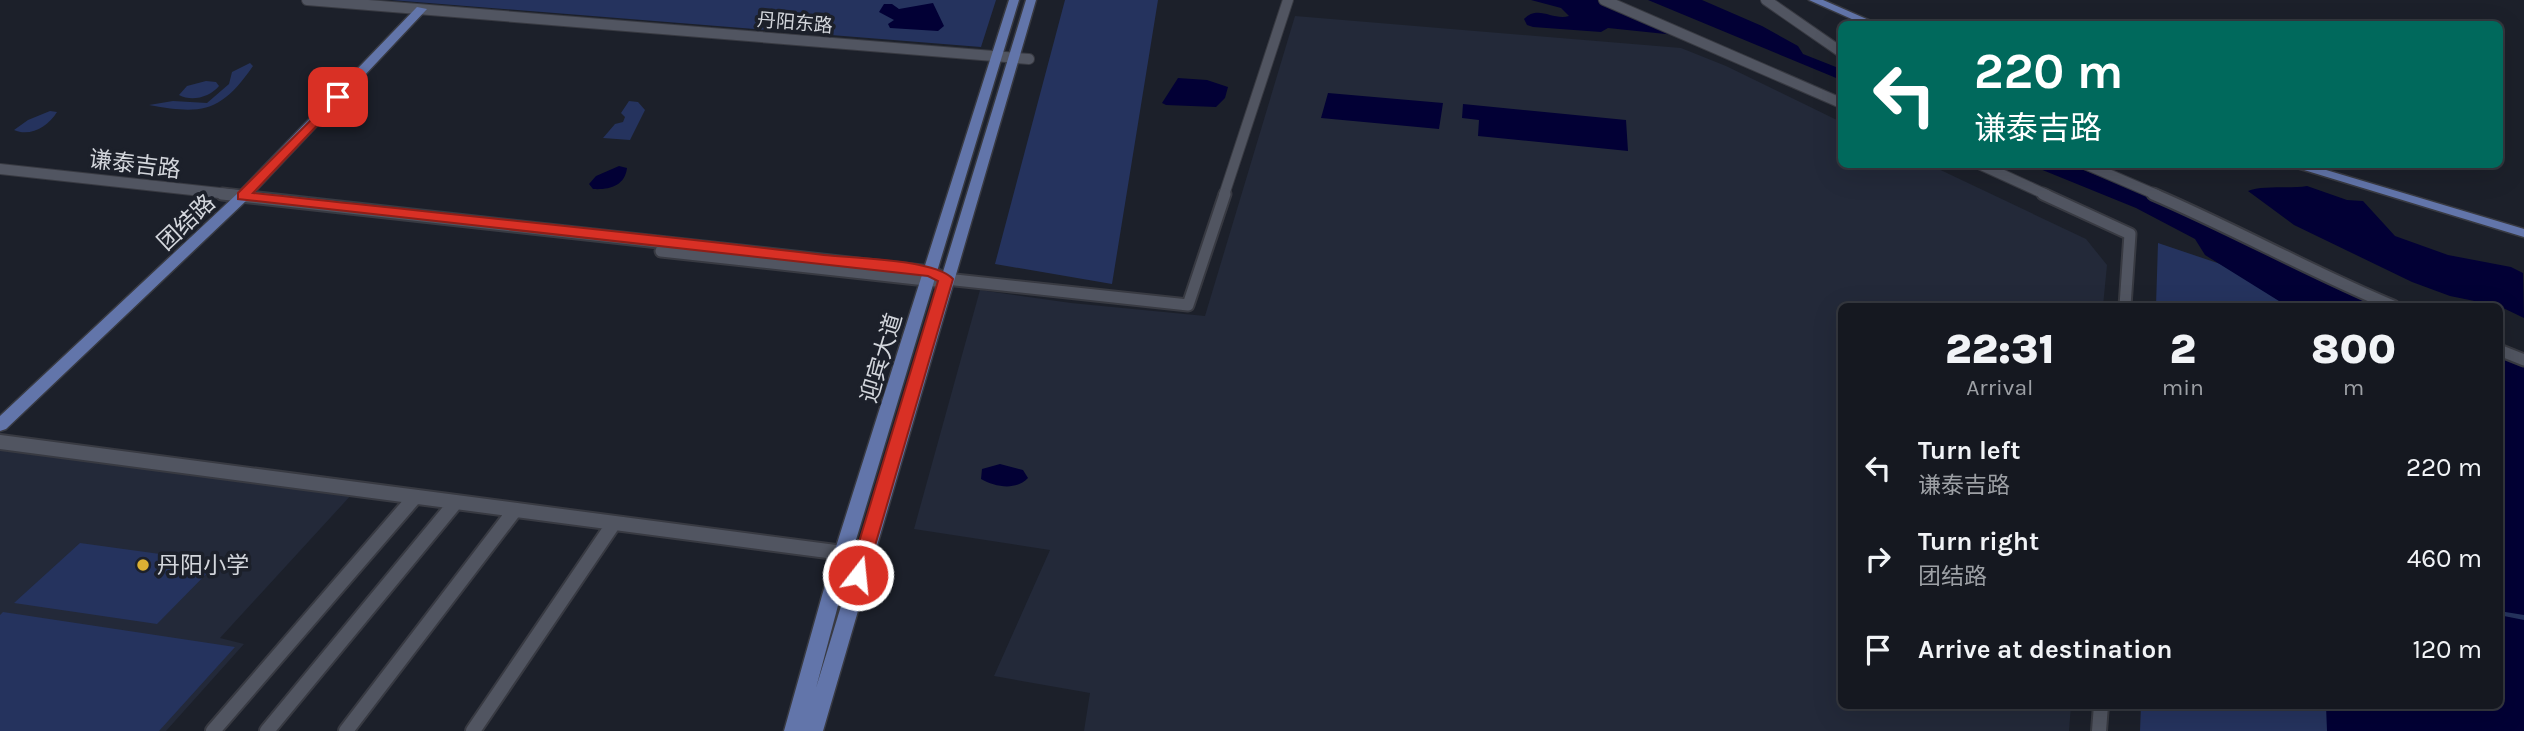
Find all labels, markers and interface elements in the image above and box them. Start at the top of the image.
street label: 丹阳东路 [756,9,834,37]
text: 220 m [1974,43,2123,100]
icon: left [1859,49,1950,140]
pin [308,67,368,127]
icon: arrive [319,78,357,116]
text: 谦泰吉路 [1974,110,2102,147]
street label: 谦泰吉路 [88,145,182,184]
street label: 团结路 [152,189,221,256]
street label: 迎宾大道 [855,310,908,406]
text: 22:31 [1945,324,2055,374]
text: 2 [2170,324,2196,374]
text: 800 [2311,324,2396,374]
text: Arrival [1966,374,2034,401]
text: min [2162,374,2204,401]
text: m [2343,374,2364,401]
text: Turn left [1918,435,2020,466]
icon: left [1859,449,1897,487]
text: 220 m [2406,452,2482,483]
text: 谦泰吉路 [1918,472,2010,499]
text: Turn right [1918,526,2039,557]
position arrow [821,538,895,612]
icon: right [1859,540,1897,578]
text: 460 m [2407,543,2482,574]
place label: 丹阳小学 [157,552,249,579]
marker: 丹阳小学 [135,557,151,573]
text: 团结路 [1918,563,1987,590]
icon: arrive [1859,631,1897,669]
text: Arrive at destination [1918,634,2172,665]
text: 120 m [2412,634,2482,665]

